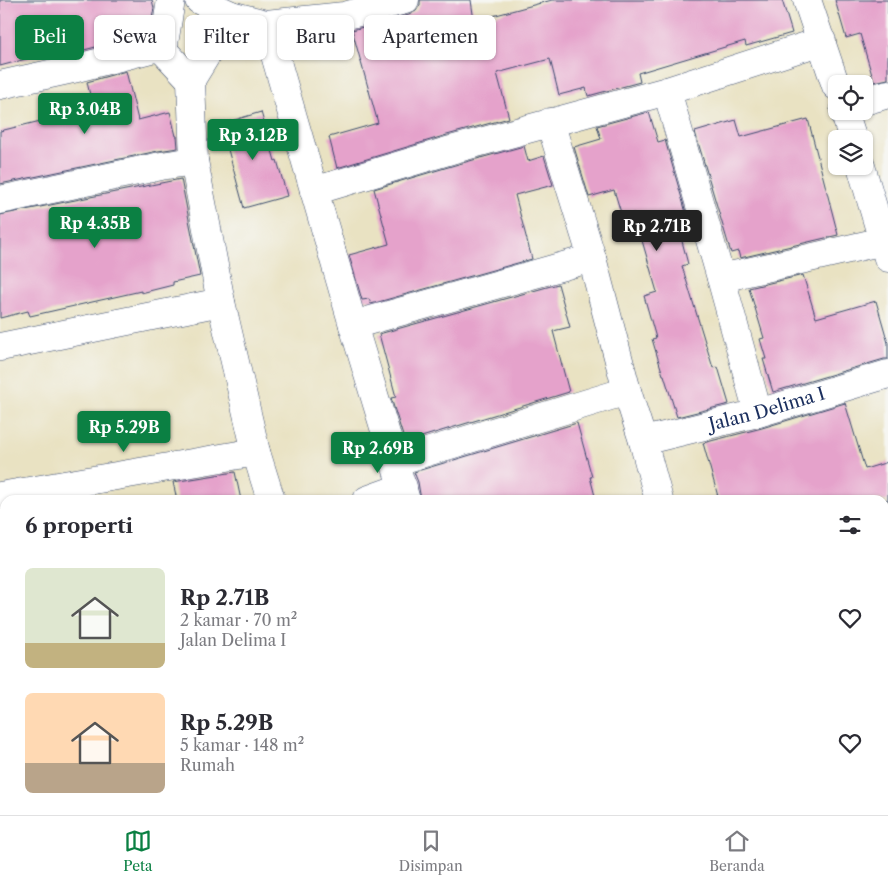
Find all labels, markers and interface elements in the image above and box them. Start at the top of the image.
chip: Beli [15,15,84,60]
chip: Sewa [94,15,175,60]
chip: Filter [185,15,267,60]
chip: Baru [277,15,354,60]
chip: Apartemen [364,15,496,60]
map controls [828,75,873,175]
button: locate [828,75,873,120]
pin: Rp 3.04B [33,92,137,135]
text: Rp 3.04B [49,99,121,119]
pin: Rp 3.12B [201,119,305,161]
text: Rp 3.12B [218,125,288,145]
button: layers [828,130,873,175]
pin: Rp 4.35B [43,206,147,249]
pin: Rp 2.71B [605,210,709,252]
text: Rp 4.35B [60,213,130,233]
text: Rp 2.71B [623,216,691,236]
street label: Jalan Delima I [704,382,828,436]
pin: Rp 5.29B [72,410,176,453]
text: Rp 5.29B [88,417,160,437]
pin: Rp 2.69B [326,432,430,474]
text: Rp 2.69B [342,438,414,458]
icon: filters [836,511,864,539]
text: 6 properti [25,513,133,538]
text: Rp 2.71B [180,585,269,610]
icon: home [65,588,125,648]
icon: heart [836,604,864,632]
text: 2 kamar · 70 m² [180,610,297,630]
text: Jalan Delima I [180,630,286,650]
text: Rp 5.29B [180,710,273,735]
icon: home [65,713,125,773]
icon: heart [836,729,864,757]
text: 5 kamar · 148 m² [180,735,304,755]
text: Rumah [180,755,235,775]
tab: Peta [123,827,152,875]
tab: Disimpan [399,827,463,875]
tab: Beranda [709,827,765,875]

